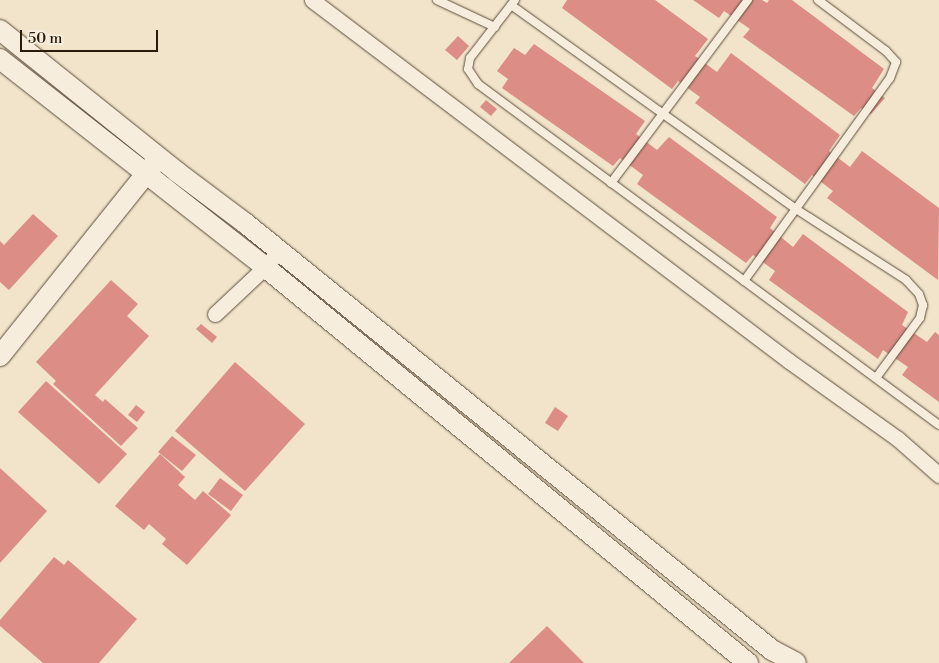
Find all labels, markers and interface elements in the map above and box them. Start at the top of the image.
scale bar [22,20,160,52]
text: 50 m [28,29,62,48]

